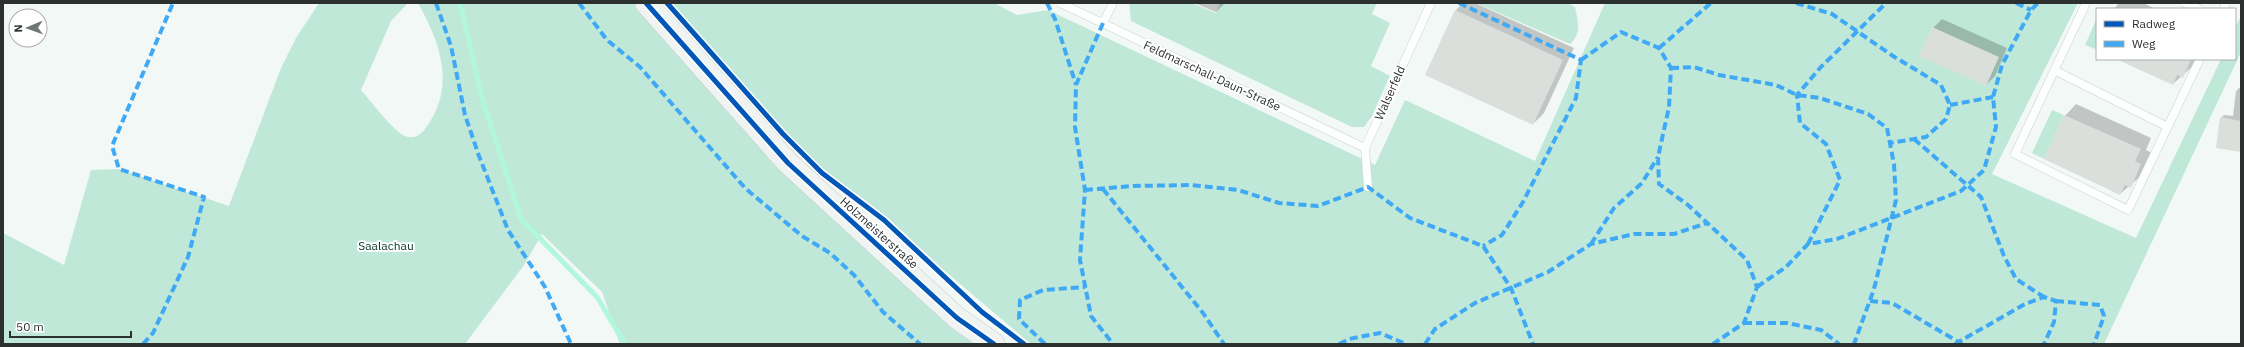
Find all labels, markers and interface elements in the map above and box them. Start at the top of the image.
north arrow [8,8,48,48]
legend [2096,8,2236,60]
text: Radweg [2132,16,2176,31]
text: N [11,24,25,33]
text: Weg [2132,36,2156,51]
street label: Feldmarschall-Daun-Straße [1141,37,1284,114]
street label: Walserfeld [1371,63,1408,122]
street label: Holzmeisterstraße [837,194,922,272]
park label: Saalachau [358,238,414,253]
scale bar [10,313,131,339]
text: 50 m [16,319,44,334]

